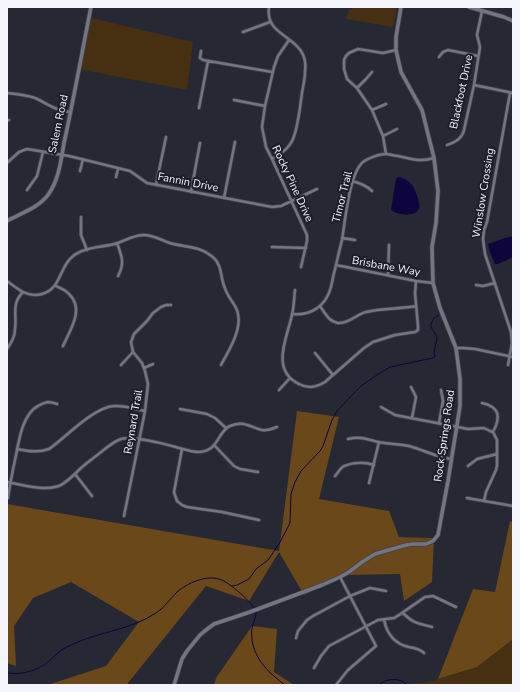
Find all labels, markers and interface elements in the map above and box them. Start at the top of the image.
street label: Blackfoot Drive [448,54,476,130]
street label: Salem Road [46,94,72,154]
street label: Rocky Pine Drive [269,144,315,224]
street label: Winslow Crossing [470,147,498,239]
street label: Timor Trail [330,170,356,224]
street label: Fannin Drive [156,171,220,195]
street label: Brisbane Way [351,254,421,280]
street label: Reynard Trail [122,389,146,455]
street label: Rock Springs Road [432,389,458,483]

